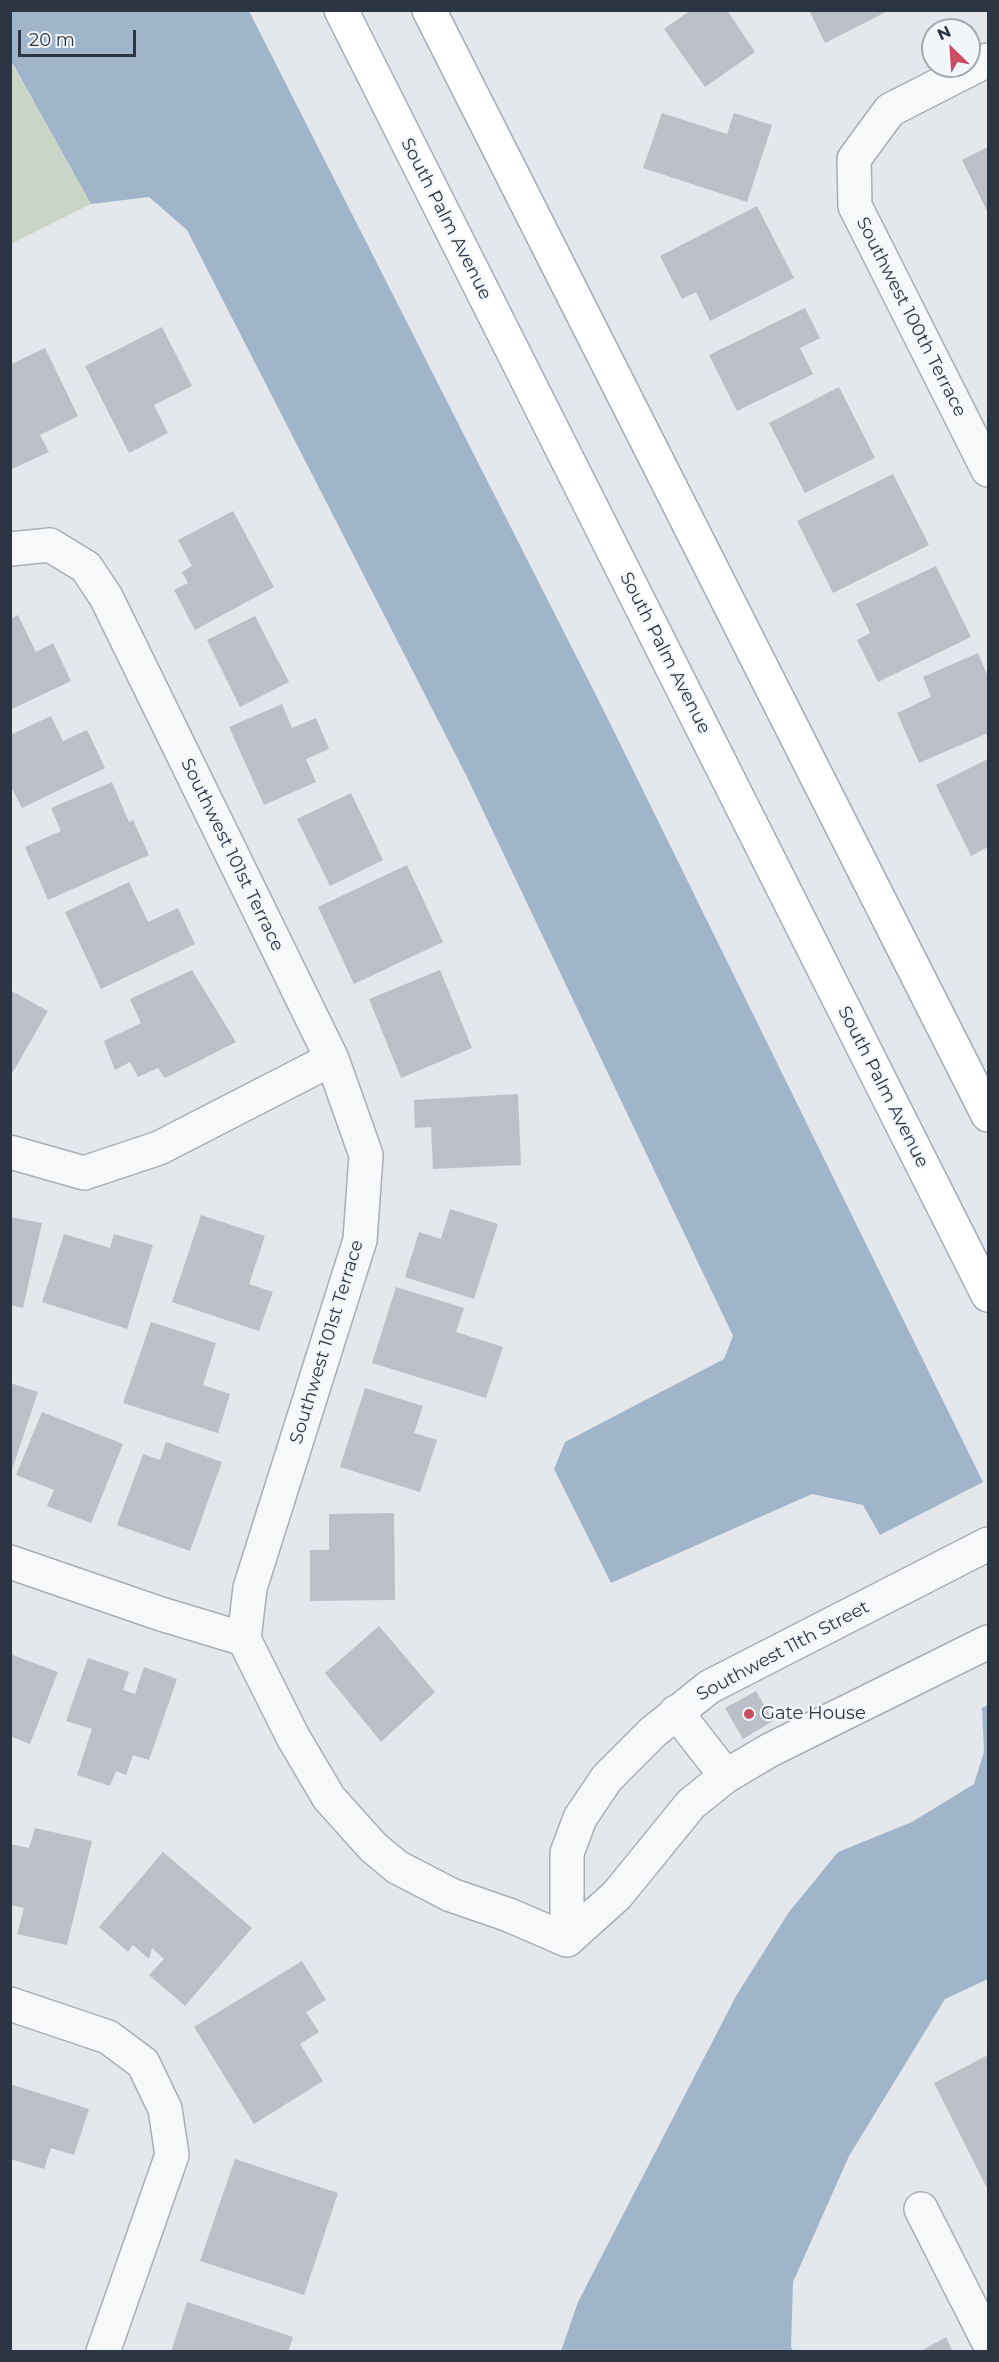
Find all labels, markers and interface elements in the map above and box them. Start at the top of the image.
scale bar [21,18,140,56]
north arrow [921,18,981,78]
text: N [934,22,954,44]
text: 20 m [29,29,75,51]
street label: South Palm Avenue [396,135,496,303]
street label: Southwest 100th Terrace [851,214,971,420]
street label: South Palm Avenue [615,569,715,737]
street label: Southwest 101st Terrace [176,755,288,955]
street label: South Palm Avenue [833,1003,933,1171]
street label: Southwest 101st Terrace [286,1238,368,1446]
street label: Southwest 11th Street [693,1596,873,1706]
place label: Gate House [761,1703,866,1725]
marker: Gate House [742,1707,756,1721]

